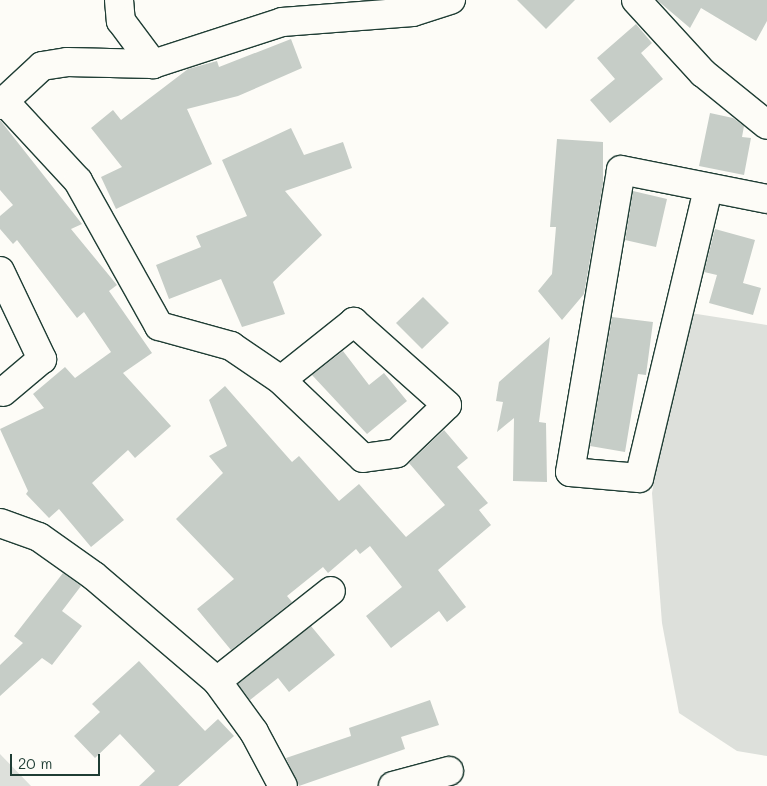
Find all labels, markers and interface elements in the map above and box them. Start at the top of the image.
scale bar [12,744,102,776]
text: 20 m [18,753,52,773]

